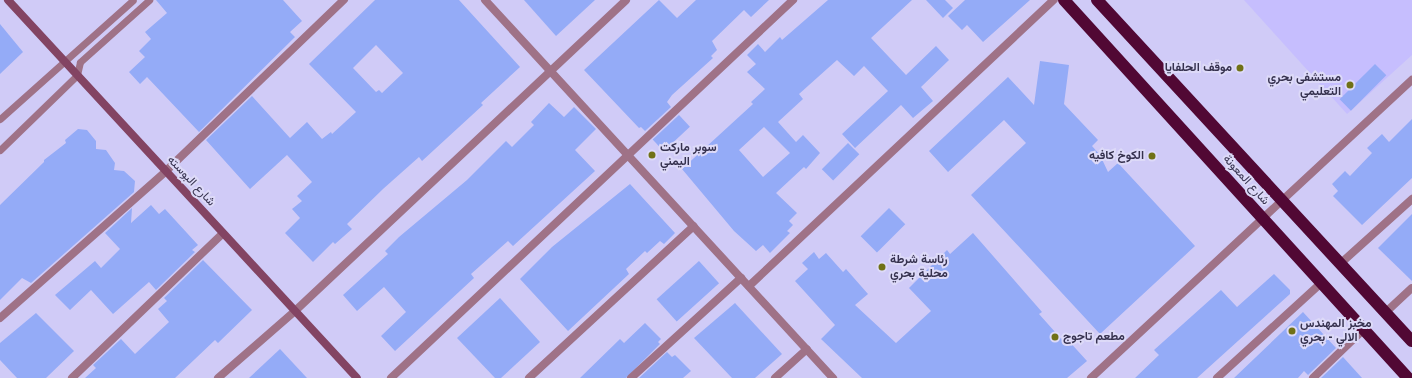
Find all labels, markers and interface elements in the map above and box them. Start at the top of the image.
place label: موقف الحلفايا [1165,61,1232,75]
marker: موقف الحلفايا [1235,63,1245,73]
place label: مستشفى بحري التعليمي [1267,71,1341,99]
marker: مستشفى بحري التعليمي [1344,79,1356,91]
place label: سوبر ماركت اليمني [660,141,717,169]
place label: الكوخ كافيه [1089,149,1144,163]
marker: سوبر ماركت اليمني [647,150,657,160]
marker: الكوخ كافيه [1147,151,1157,161]
street label: شارع المعونة [1220,152,1272,208]
street label: شارع البوسته [164,153,218,209]
place label: رئاسة شرطة محلية بحري [890,253,948,281]
marker: رئاسة شرطة محلية بحري [877,262,887,272]
place label: مخبز المهندس الالي - بحري [1300,317,1371,345]
marker: مخبز المهندس الالي - بحري [1287,326,1297,336]
place label: مطعم تاجوج [1063,330,1125,344]
marker: مطعم تاجوج [1050,332,1060,342]

